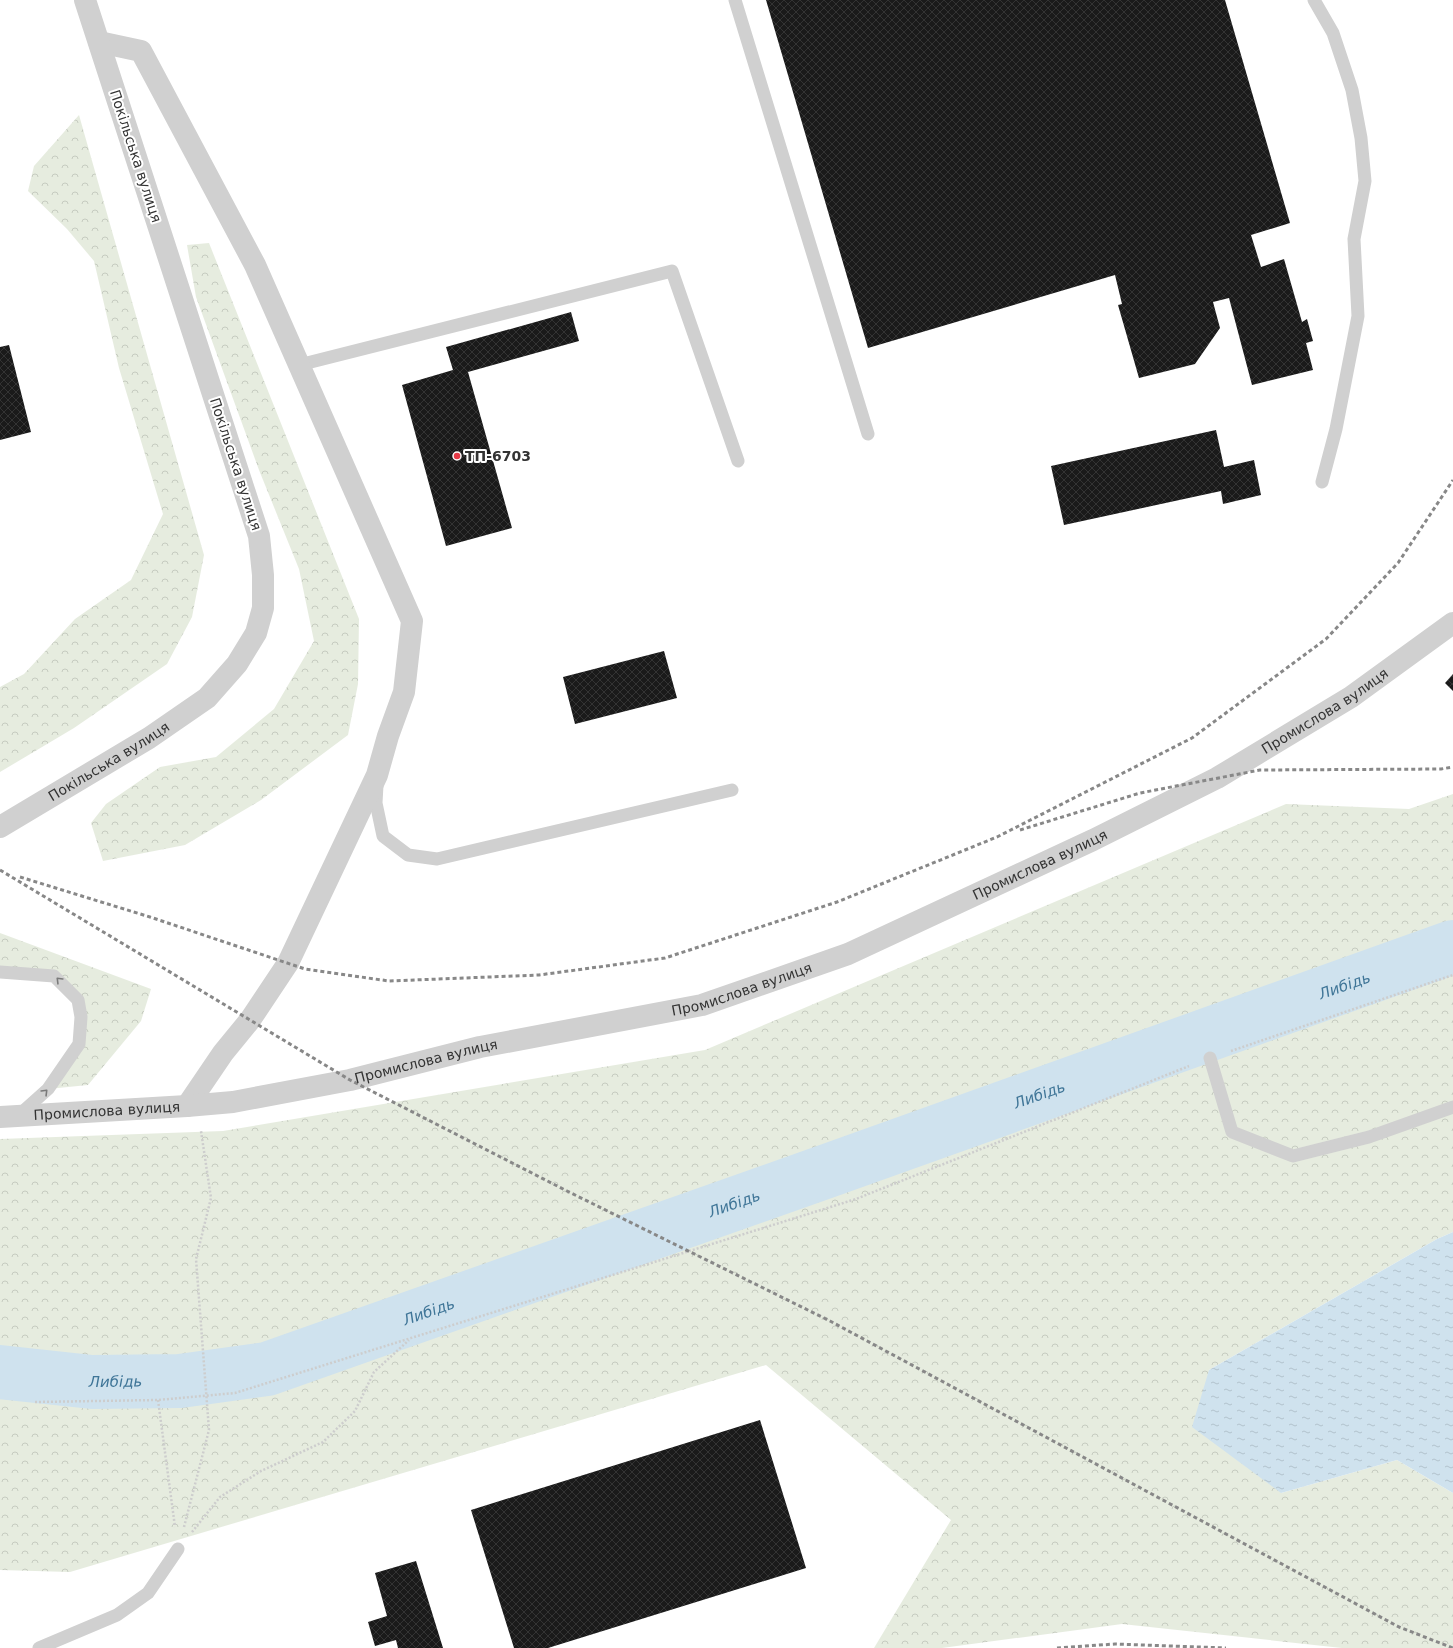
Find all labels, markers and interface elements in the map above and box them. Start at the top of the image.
street label: Покільська вулиця [107,88,165,224]
street label: Покільська вулиця [207,396,265,532]
place label: ТП-6703 [465,448,531,464]
marker: ТП-6703 [452,451,462,461]
street label: Промислова вулиця [1259,665,1391,757]
street label: Покільська вулиця [45,718,172,804]
street label: Промислова вулиця [970,826,1110,903]
street label: Промислова вулиця [670,959,814,1019]
water label: Либідь [1315,968,1373,1004]
one-way arrow [56,978,64,985]
street label: Промислова вулиця [353,1036,499,1087]
water label: Либідь [1010,1077,1068,1113]
one-way arrow [40,1089,48,1096]
street label: Промислова вулиця [33,1098,181,1123]
water label: Либідь [705,1186,763,1222]
water label: Либідь [400,1294,457,1330]
water label: Либідь [88,1372,142,1391]

